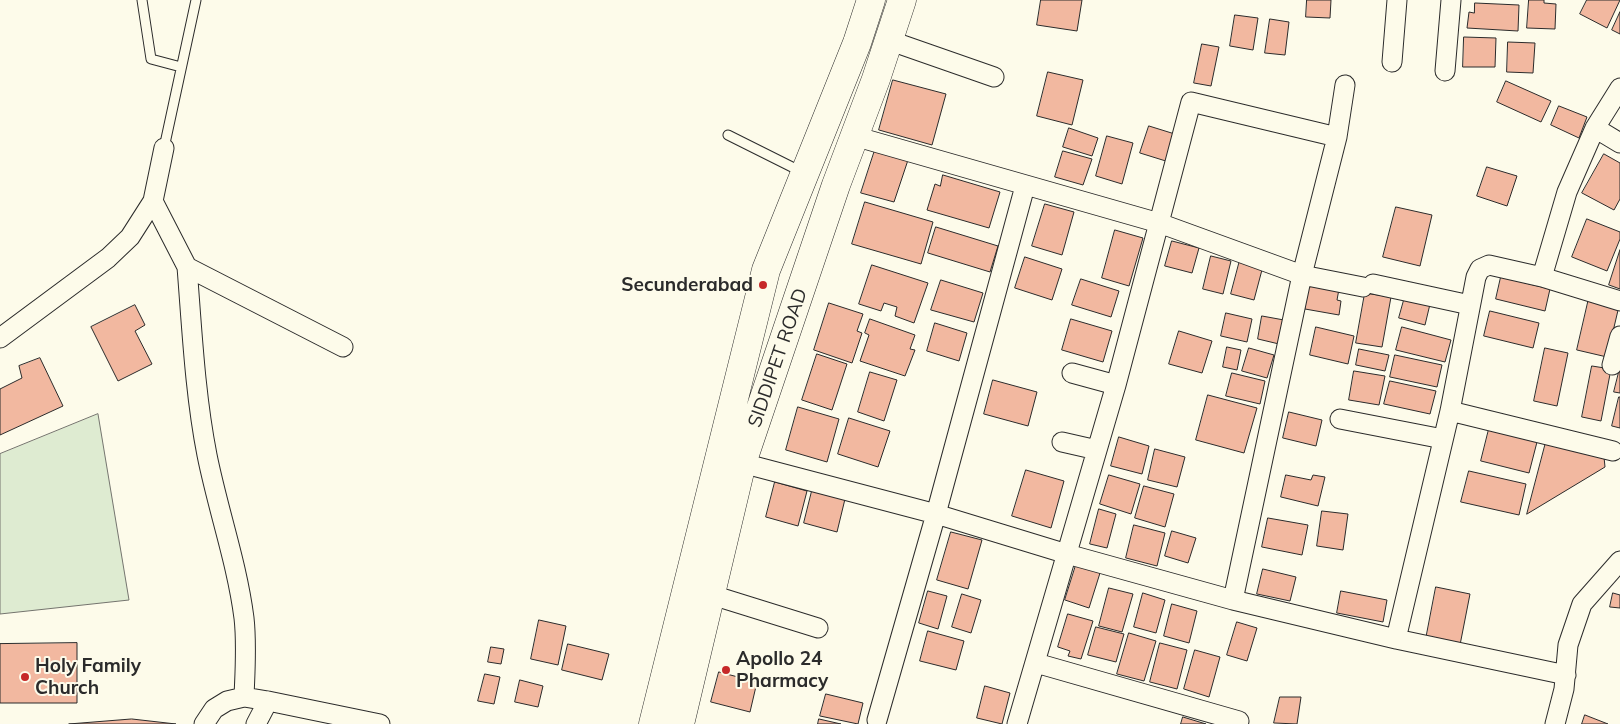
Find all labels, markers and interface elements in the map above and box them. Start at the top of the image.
place label: Secunderabad [621,274,753,296]
marker: Secunderabad [757,279,769,291]
street label: SIDDIPET ROAD [744,286,812,430]
place label: Apollo 24 Pharmacy [736,648,828,692]
place label: Holy Family Church [35,655,141,699]
marker: Apollo 24 Pharmacy [720,664,732,676]
marker: Holy Family Church [19,671,31,683]

